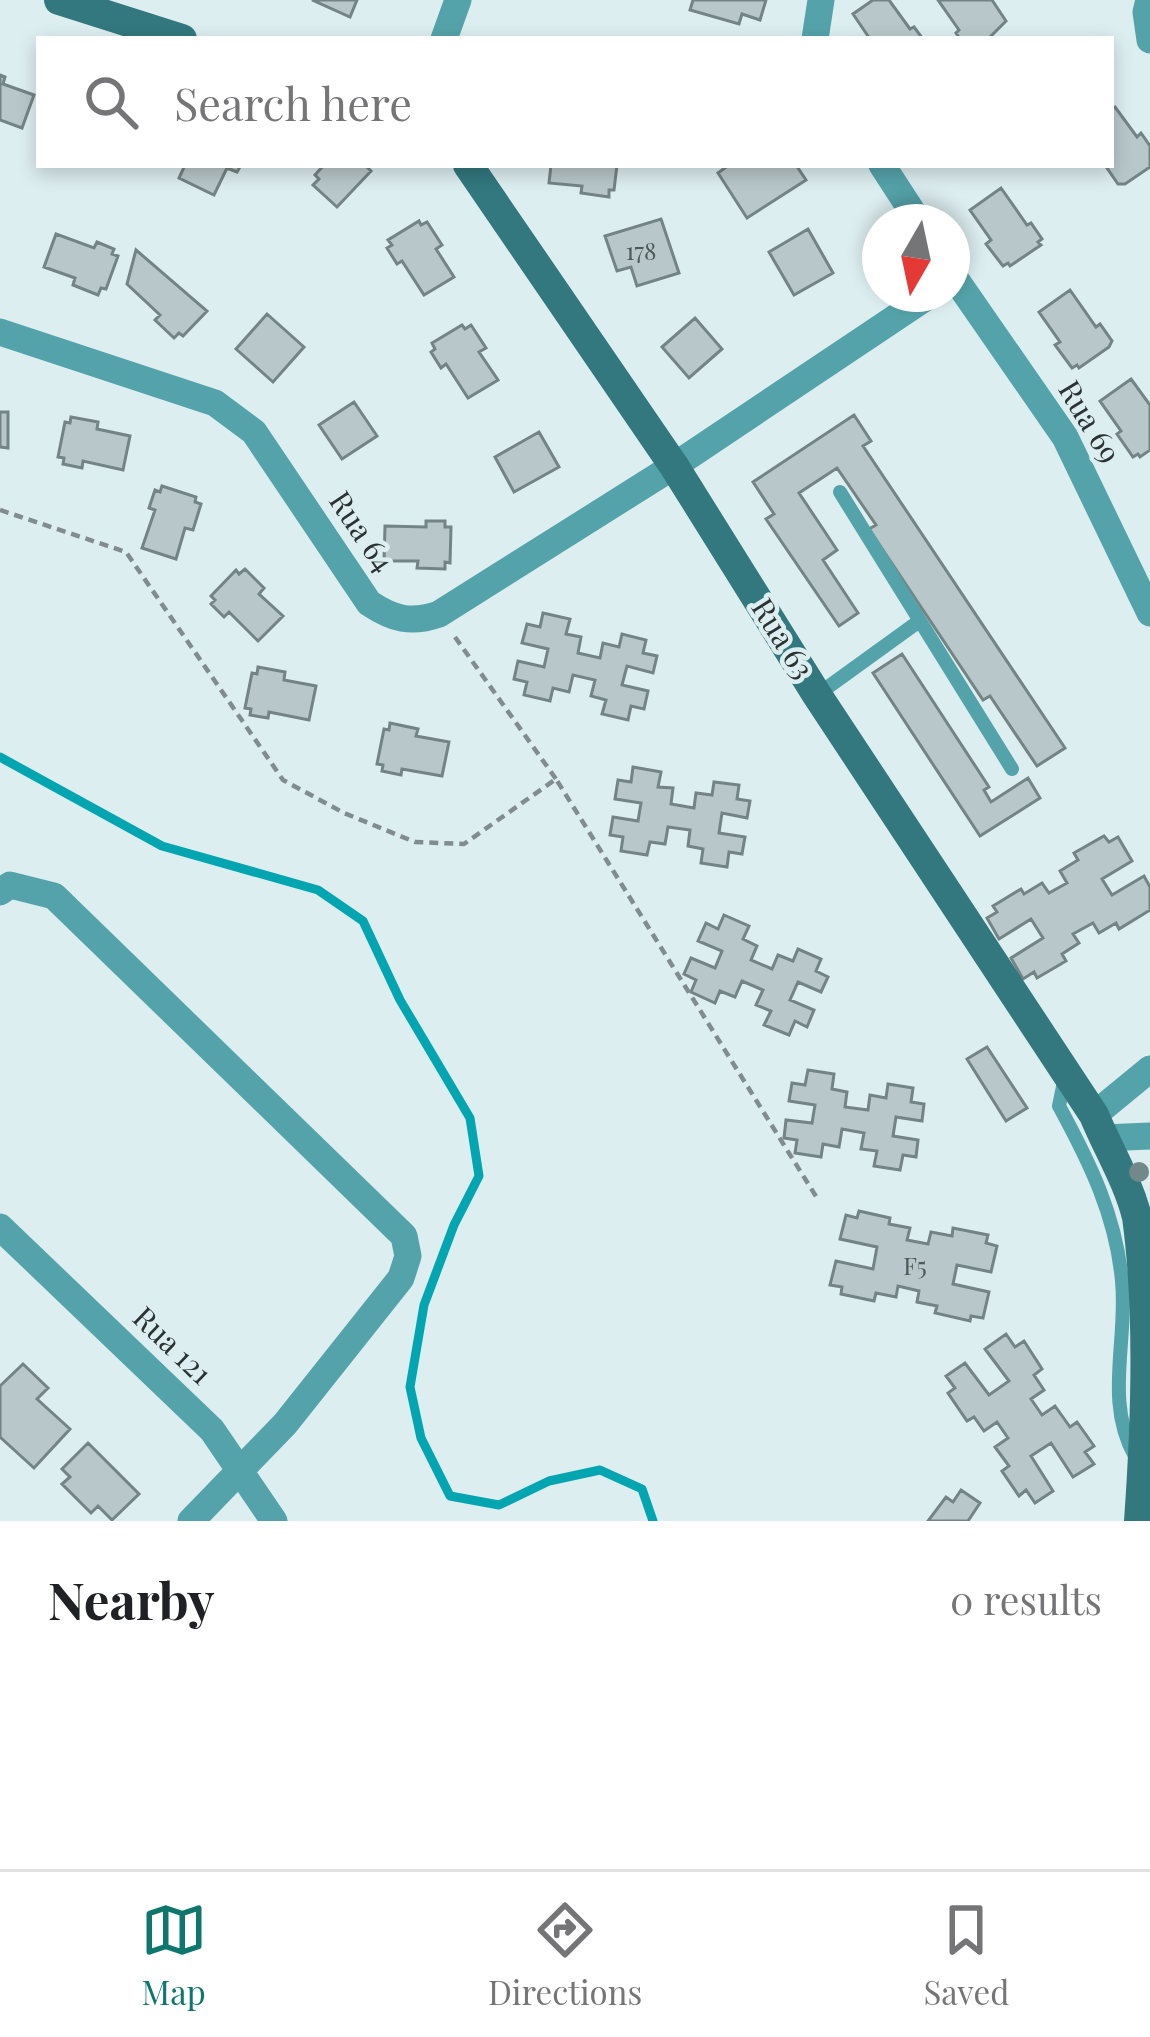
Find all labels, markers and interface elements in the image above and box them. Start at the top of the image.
search box [36,36,1114,168]
icon: search [78,69,144,135]
text: Search here [174,72,412,132]
north arrow [862,204,970,312]
house number: 178 [625,234,657,266]
street label: Rua 69 [1050,372,1131,470]
street label: Rua 64 [321,483,404,579]
street label: Rua 63 [743,590,824,686]
house number: F5 [903,1249,927,1281]
street label: Rua 121 [125,1297,222,1392]
text: Nearby [48,1565,214,1633]
text: 0 results [950,1573,1102,1625]
tab: Map [141,1897,207,2013]
tab: Directions [488,1897,642,2013]
tab: Saved [924,1897,1009,2013]

